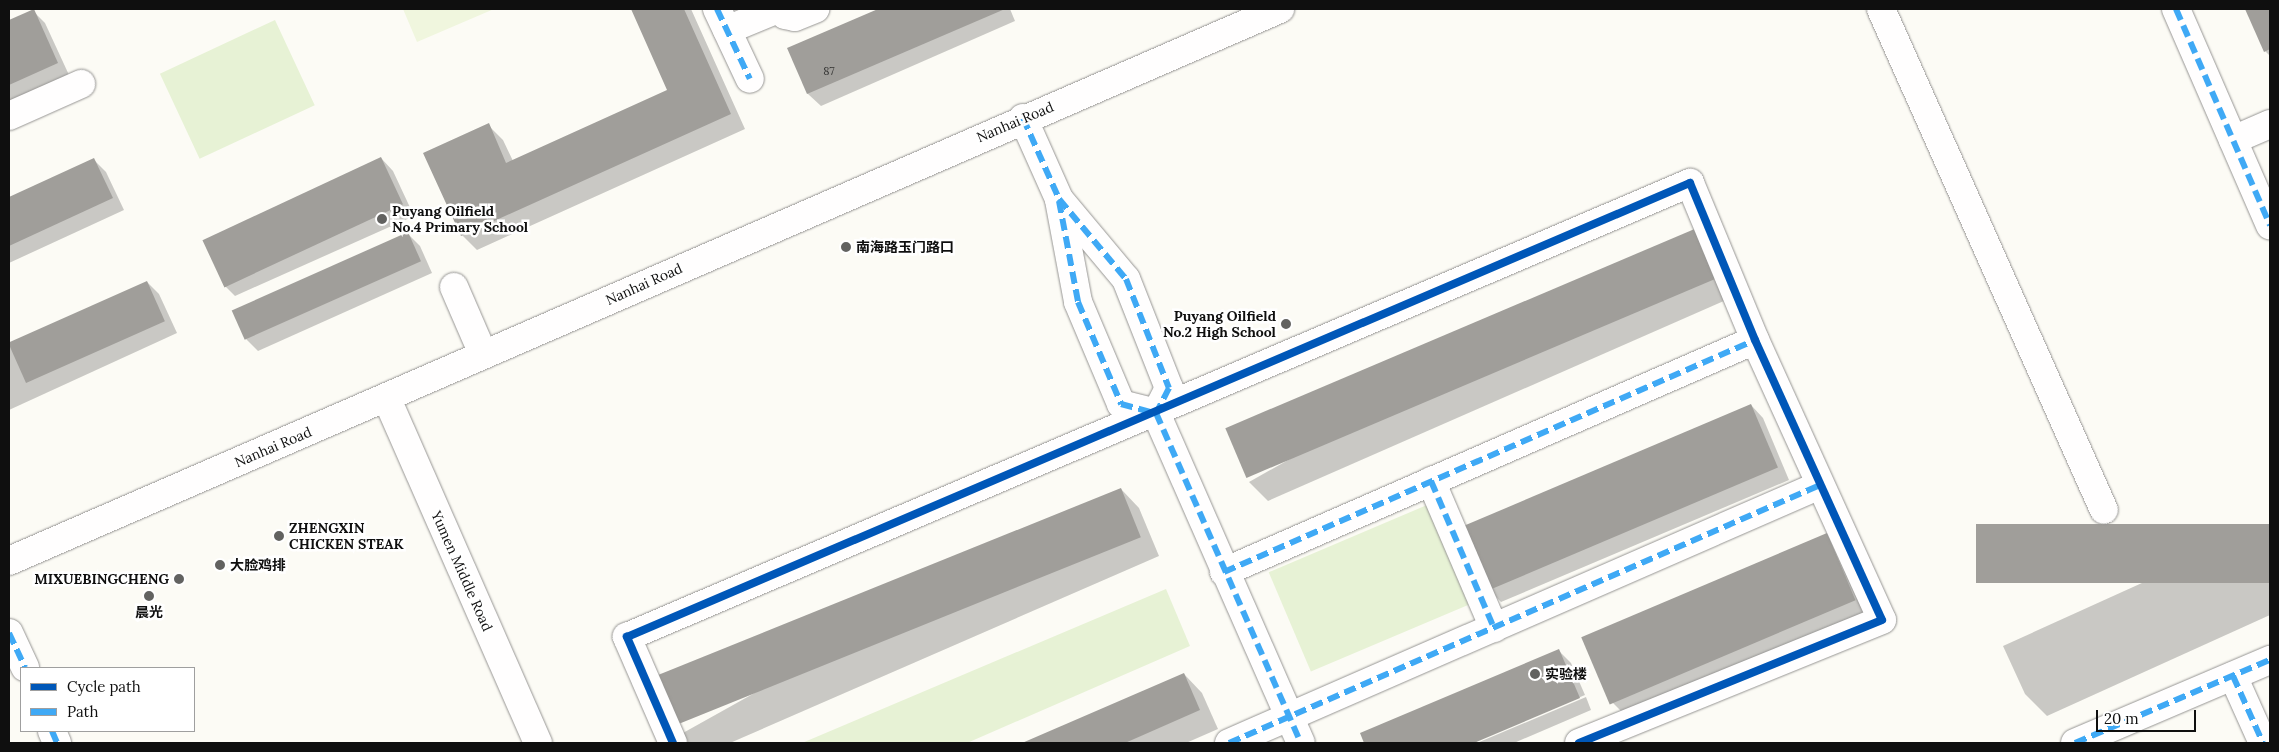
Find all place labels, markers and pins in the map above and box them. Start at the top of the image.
place label: Puyang Oilfield No.4 Primary School [392,203,528,236]
marker: Puyang Oilfield No.4 Primary School [376,213,388,225]
place label: 南海路玉门路口 [856,239,954,255]
marker: 南海路玉门路口 [840,241,852,253]
place label: Puyang Oilfield No.2 High School [1163,308,1276,341]
marker: Puyang Oilfield No.2 High School [1280,318,1292,330]
place label: ZHENGXIN CHICKEN STEAK [289,520,404,552]
marker: ZHENGXIN CHICKEN STEAK [273,530,285,542]
place label: 大脸鸡排 [230,557,286,573]
marker: 大脸鸡排 [214,559,226,571]
place label: MIXUEBINGCHENG [34,571,169,587]
marker: MIXUEBINGCHENG [173,573,185,585]
marker: 晨光 [143,590,155,602]
place label: 晨光 [135,604,163,620]
place label: 实验楼 [1545,666,1587,682]
marker: 实验楼 [1529,668,1541,680]

